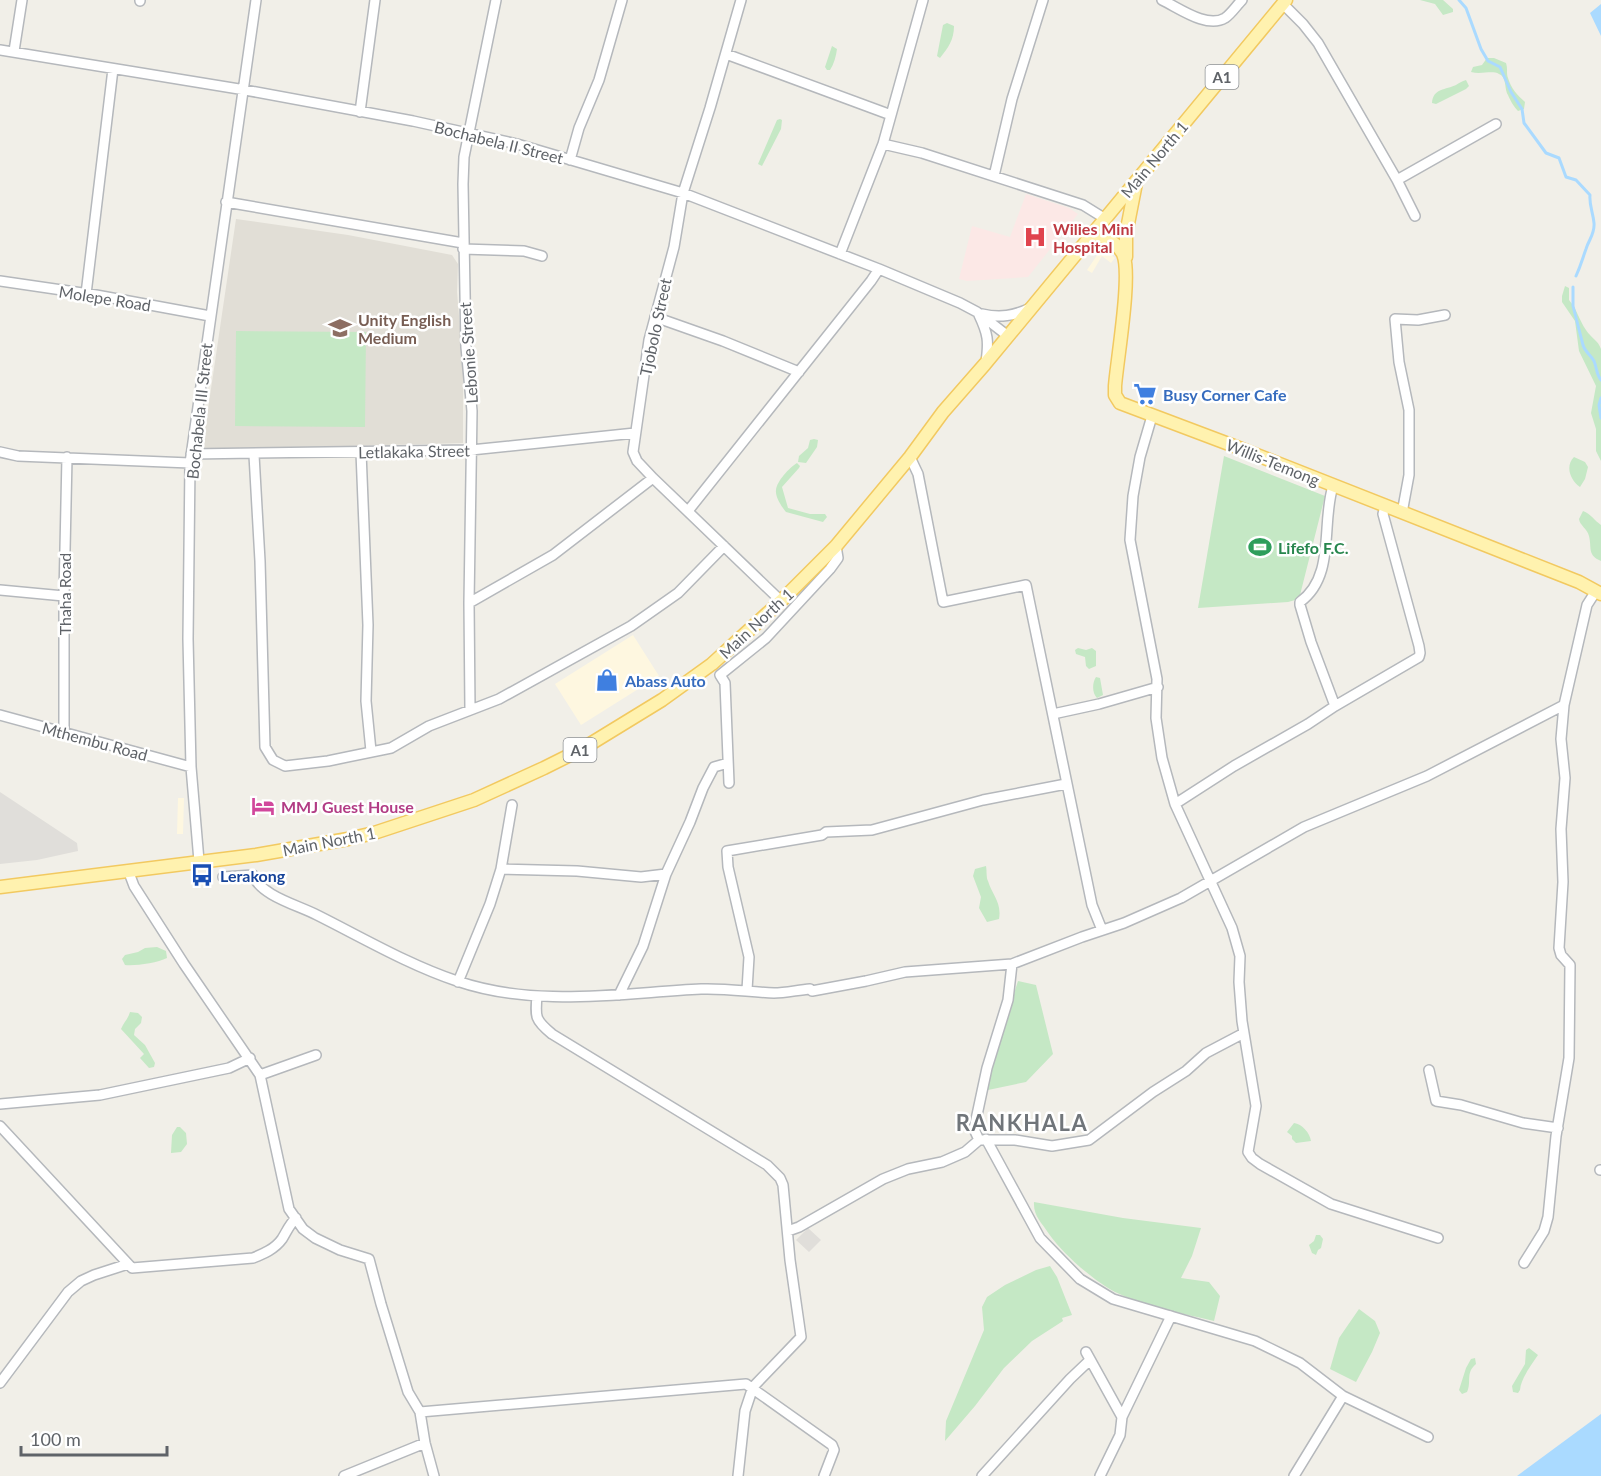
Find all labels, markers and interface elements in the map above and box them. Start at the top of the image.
road number: A1 [1206,65,1238,89]
street label: Bochabela II Street [433,117,566,167]
street label: Main North 1 [1116,117,1192,201]
place label: Wilies Mini Hospital [1053,219,1133,256]
hospital icon: Wilies Mini Hospital [1022,224,1048,250]
street label: Tjobolo Street [635,276,675,378]
street label: Molepe Road [58,281,152,315]
street label: Lebonie Street [455,301,481,404]
place label: Unity English Medium [358,310,451,347]
school or university icon: Unity English Medium [327,315,353,341]
street label: Bochabela III Street [182,342,216,480]
supermarket icon: Busy Corner Cafe [1132,381,1158,407]
place label: Busy Corner Cafe [1163,385,1287,404]
street label: Willis-Temong [1224,435,1322,489]
street label: Letlakaka Street [358,441,470,461]
sports icon: Lifefo F.C. [1247,534,1273,560]
place label: Lifefo F.C. [1278,538,1349,557]
street label: Thaha Road [55,553,74,635]
street label: Main North 1 [715,584,797,662]
shop icon: Abass Auto [594,667,620,693]
place label: Abass Auto [624,671,706,690]
street label: Mthembu Road [40,718,150,764]
road number: A1 [564,738,596,762]
hotel icon: MMJ Guest House [250,793,276,819]
place label: MMJ Guest House [281,797,414,816]
street label: Main North 1 [281,823,377,859]
bus stop icon: Lerakong [189,862,215,888]
place label: Lerakong [220,866,286,885]
district label: RANKHALA [956,1109,1088,1136]
scale bar [21,1419,166,1457]
text: 100 m [30,1428,81,1450]

